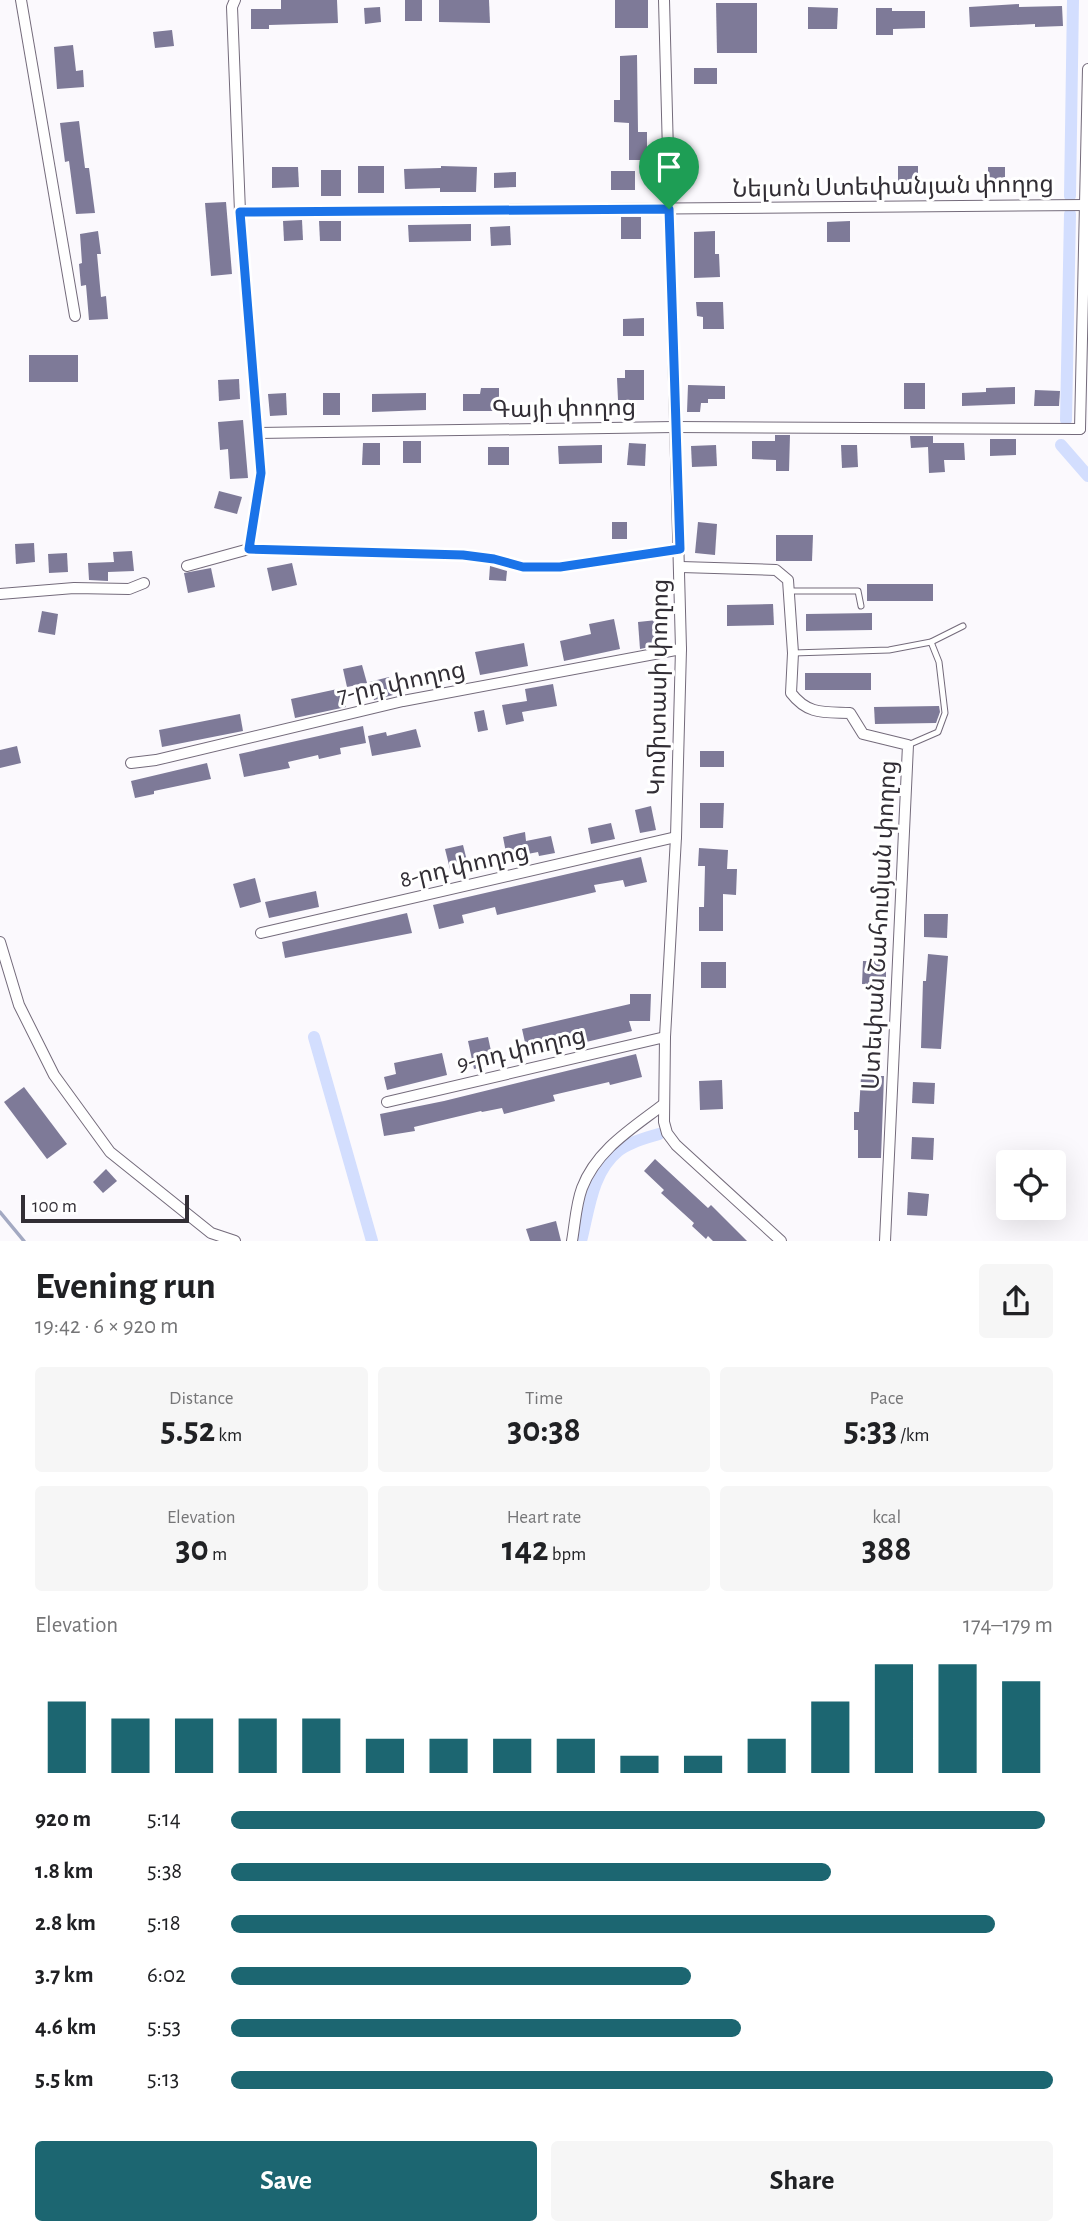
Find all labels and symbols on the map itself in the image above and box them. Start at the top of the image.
pin [639,137,699,209]
street label: Նելսոն Ստեփանյան փողոց [732,172,1054,203]
street label: Գայի փողոց [492,396,636,423]
street label: Կոմիտասի փողոց [645,578,674,796]
street label: 7-րդ փողոց [335,658,468,709]
street label: Ստեփան Շահումյան փողոց [859,760,902,1091]
street label: 8-րդ փողոց [397,839,531,893]
street label: 9-րդ փողոց [454,1023,588,1077]
scale bar [21,1192,189,1224]

